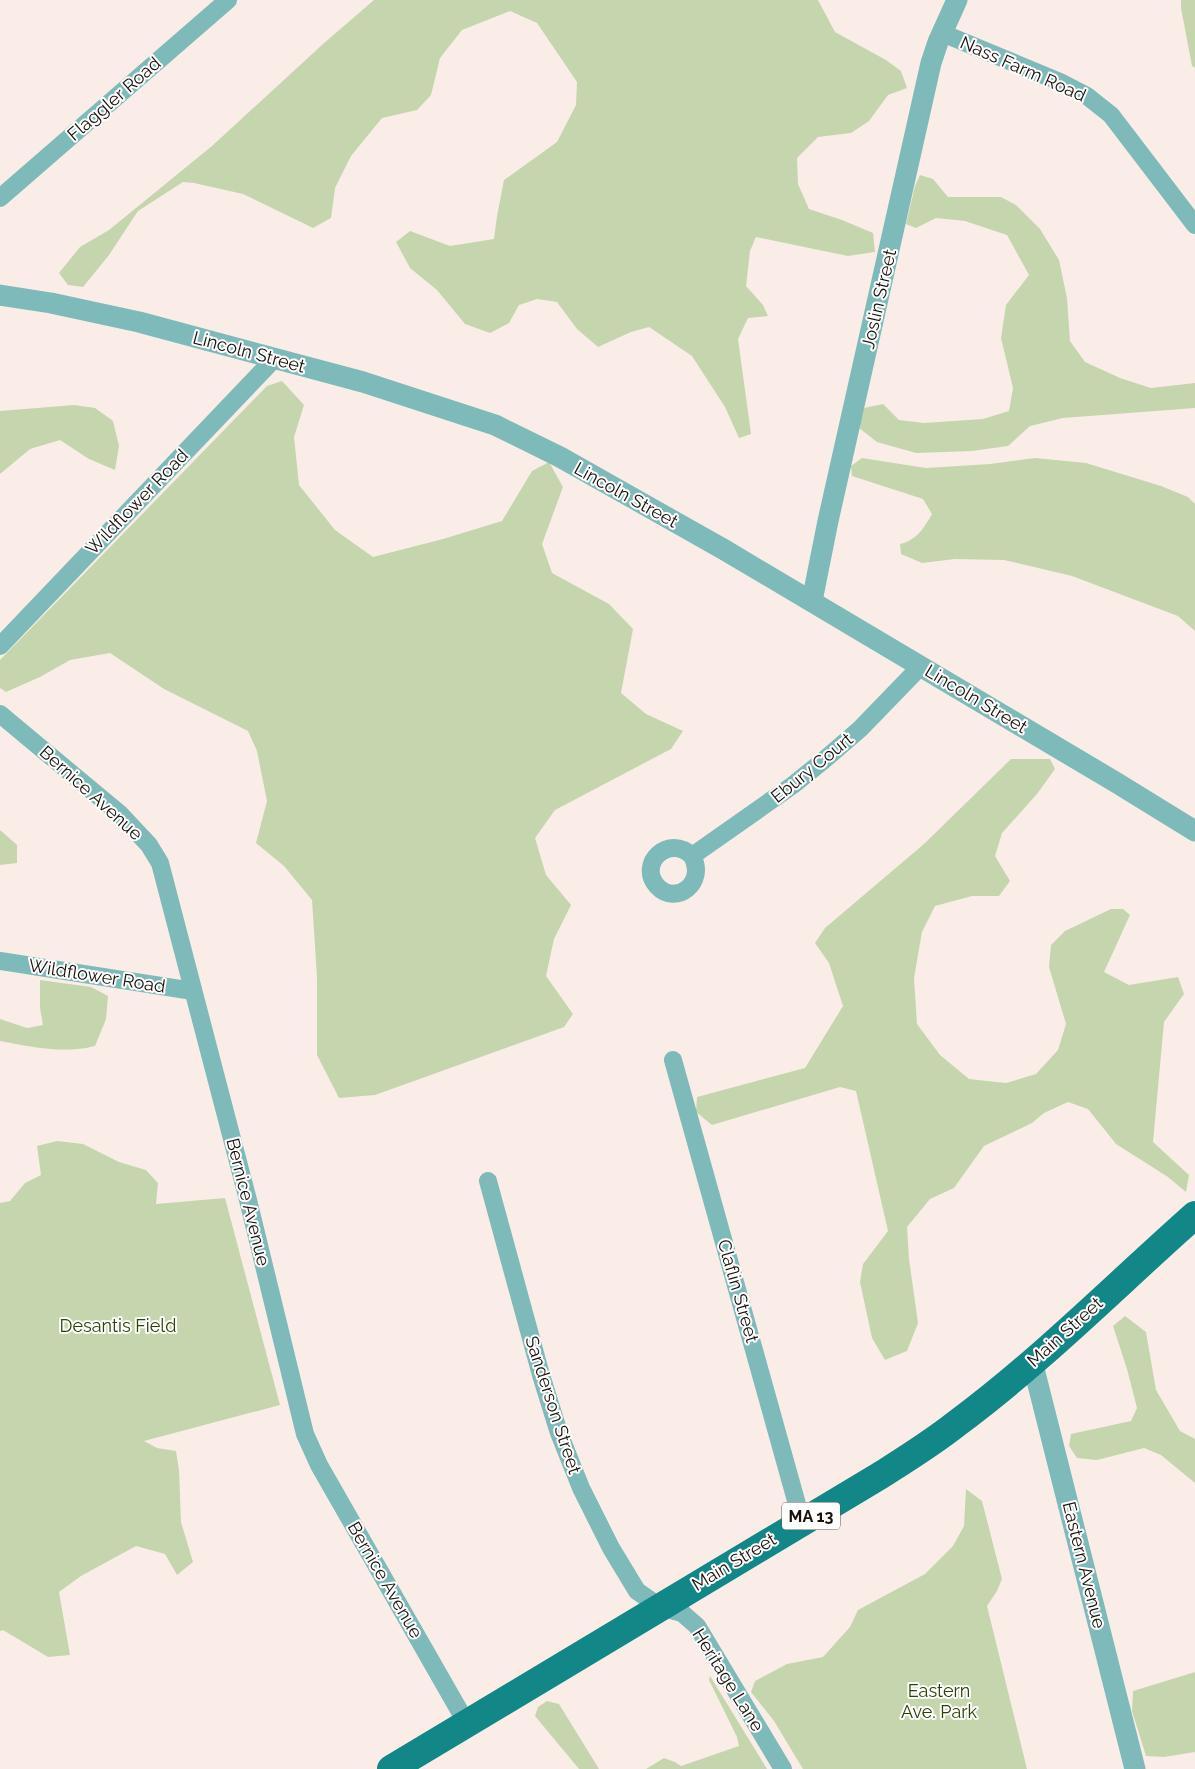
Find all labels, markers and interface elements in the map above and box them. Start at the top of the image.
street label: Nass Farm Road [957,31,1089,106]
street label: Flaggler Road [63,52,165,145]
street label: Joslin Street [857,247,900,351]
street label: Lincoln Street [191,326,308,377]
street label: Wildflower Road [81,445,192,559]
street label: Lincoln Street [571,457,682,532]
street label: Lincoln Street [921,660,1031,737]
street label: Ebury Court [767,728,857,807]
street label: Bernice Avenue [36,741,147,844]
street label: Wildflower Road [27,954,167,997]
street label: Bernice Avenue [222,1136,275,1268]
street label: Claflin Street [714,1237,763,1345]
street label: Main Street [1023,1292,1107,1371]
park label: Desantis Field [60,1315,176,1336]
street label: Sanderson Street [521,1333,586,1476]
street label: Eastern Avenue [1059,1499,1110,1631]
road number: MA 13 [782,1502,840,1530]
street label: Bernice Avenue [344,1518,427,1642]
street label: Main Street [688,1528,780,1595]
street label: Heritage Lane [688,1624,769,1735]
park label: Eastern Ave. Park [901,1680,978,1722]

